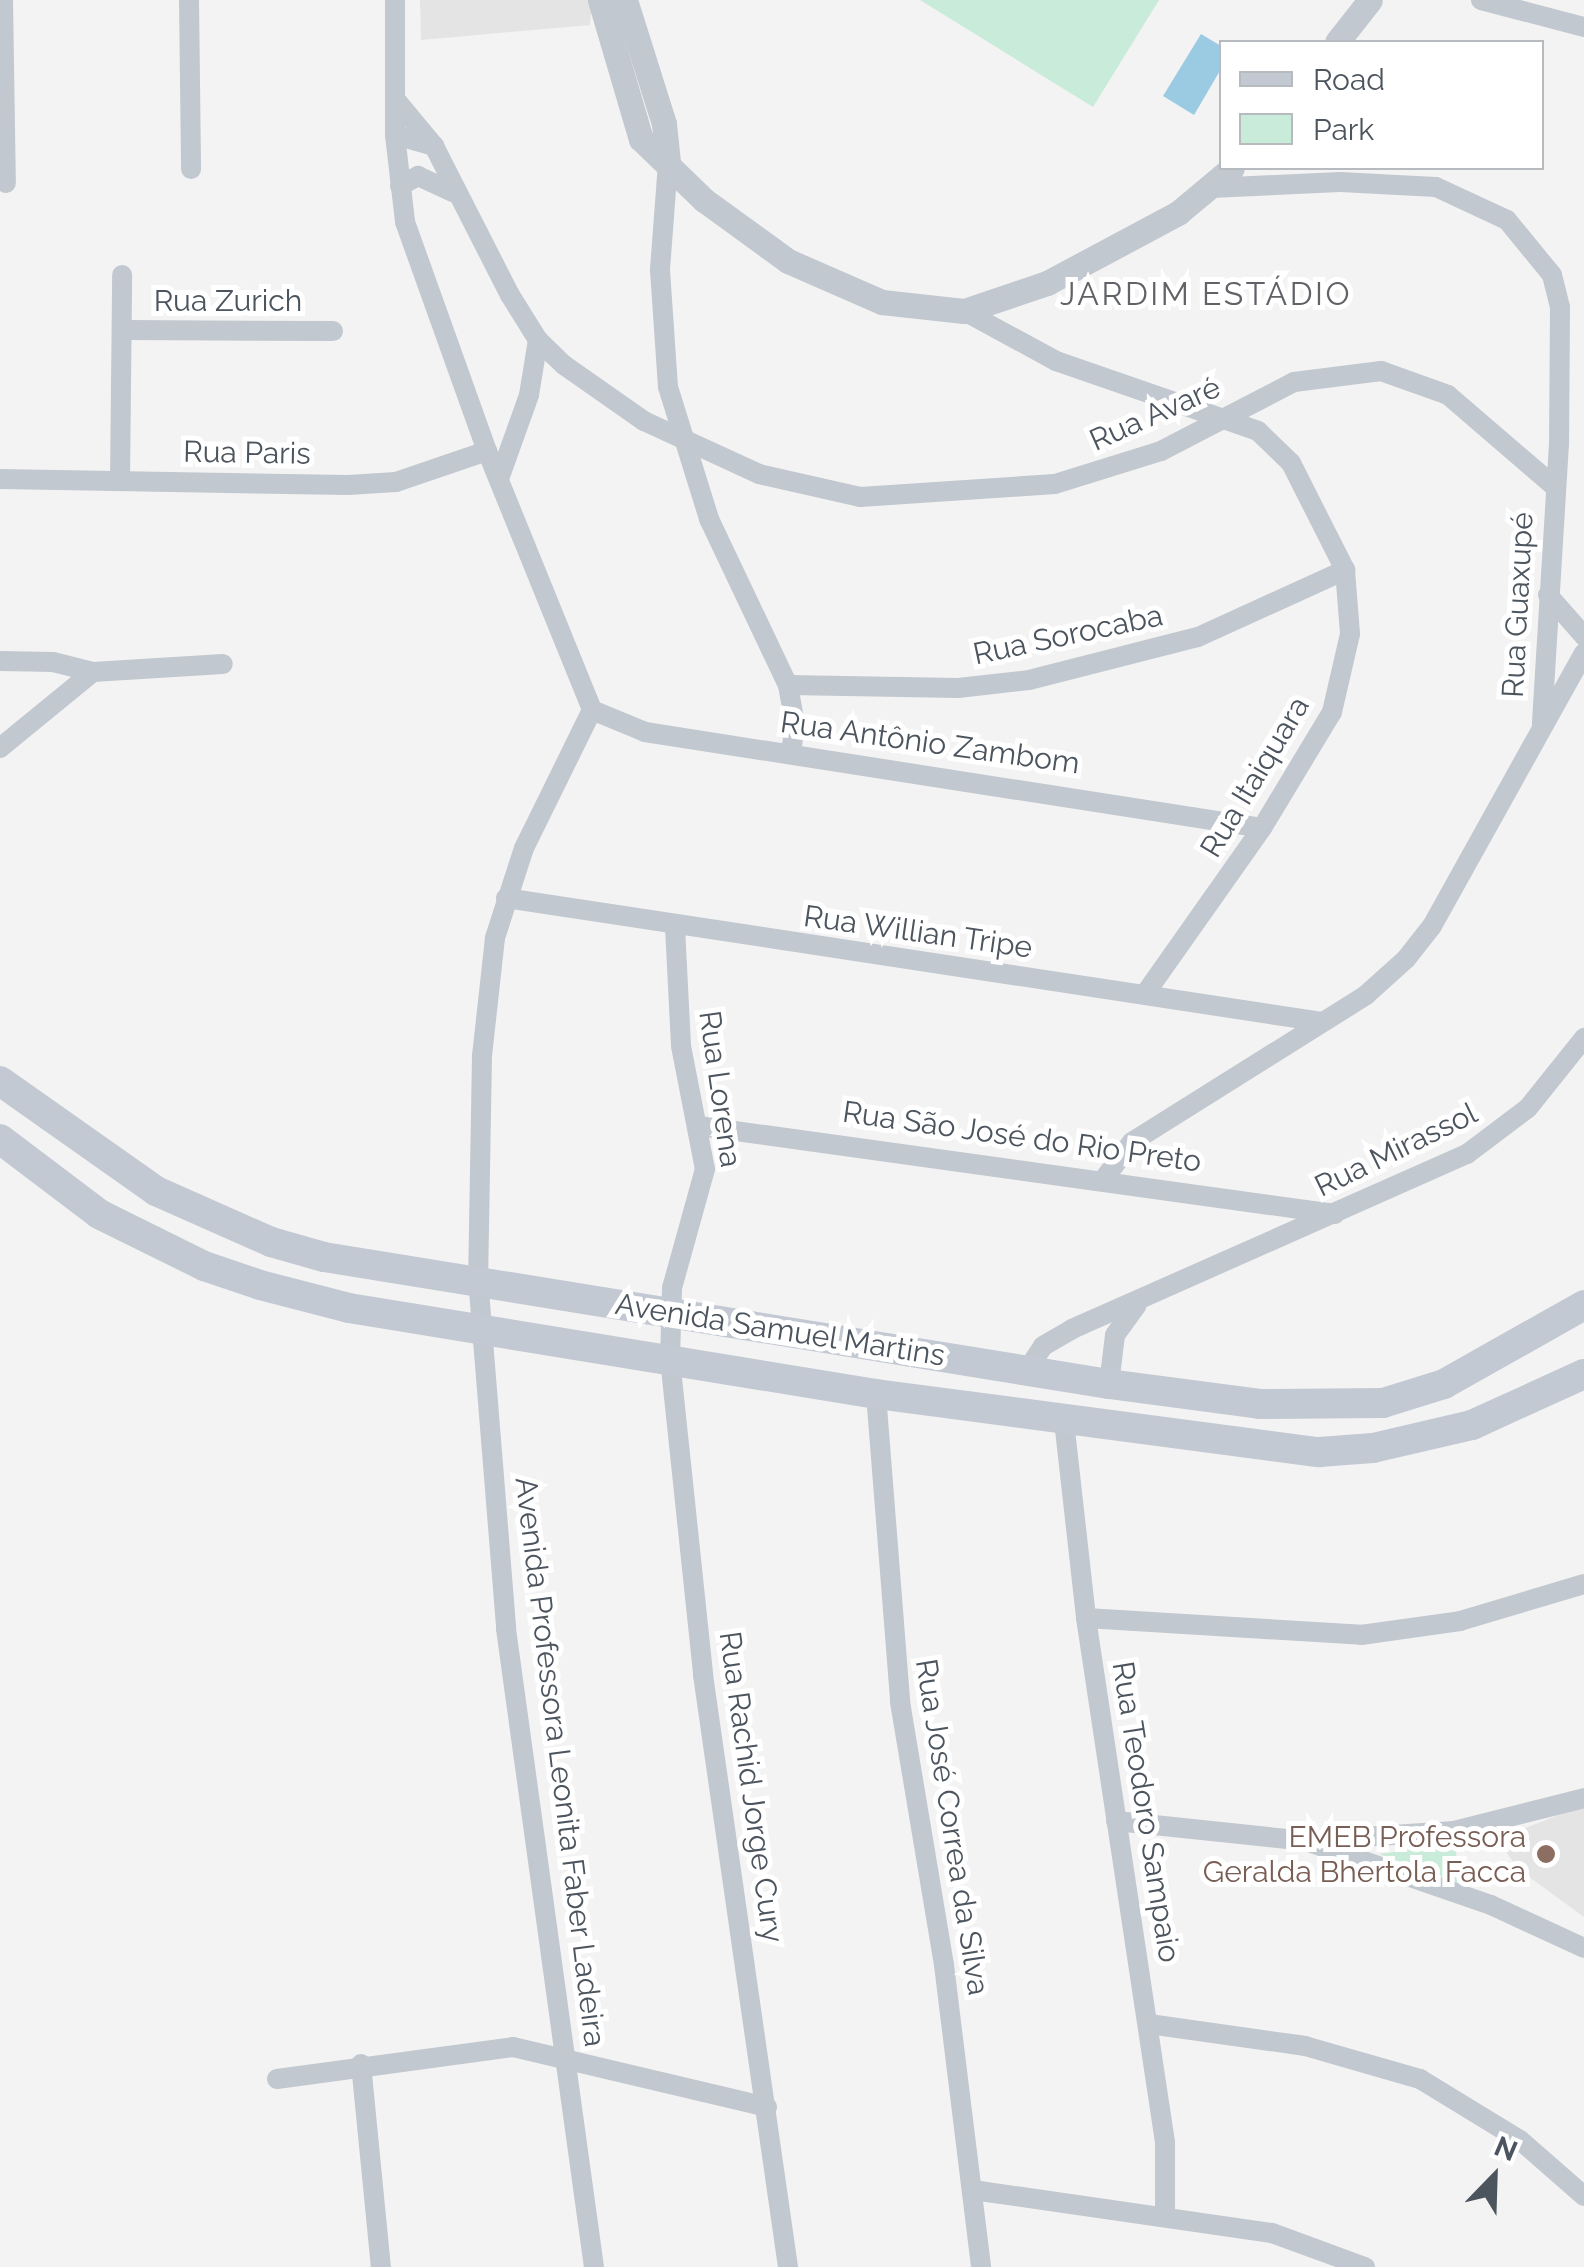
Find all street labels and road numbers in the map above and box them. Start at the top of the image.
street label: Rua Zurich [154,283,302,319]
street label: Rua Avaré [1084,369,1226,459]
street label: Rua Paris [183,434,311,472]
street label: Rua Guaxupé [1495,511,1541,699]
street label: Rua Sorocaba [970,597,1166,673]
street label: Rua Itaiquara [1193,690,1317,864]
street label: Rua Antônio Zambom [778,704,1082,782]
street label: Rua Willian Tripe [800,898,1036,966]
street label: Rua Lorena [691,1008,749,1170]
street label: Rua São José do Rio Preto [840,1094,1204,1180]
street label: Rua Mirassol [1309,1095,1483,1205]
street label: Avenida Samuel Martins [612,1286,948,1374]
street label: Avenida Professora Leonita Faber Ladeira [507,1475,613,2049]
street label: Rua Rachid Jorge Cury [711,1629,791,1945]
street label: Rua José Correa da Silva [908,1656,996,1998]
street label: Rua Teodoro Sampaio [1104,1659,1188,1965]

